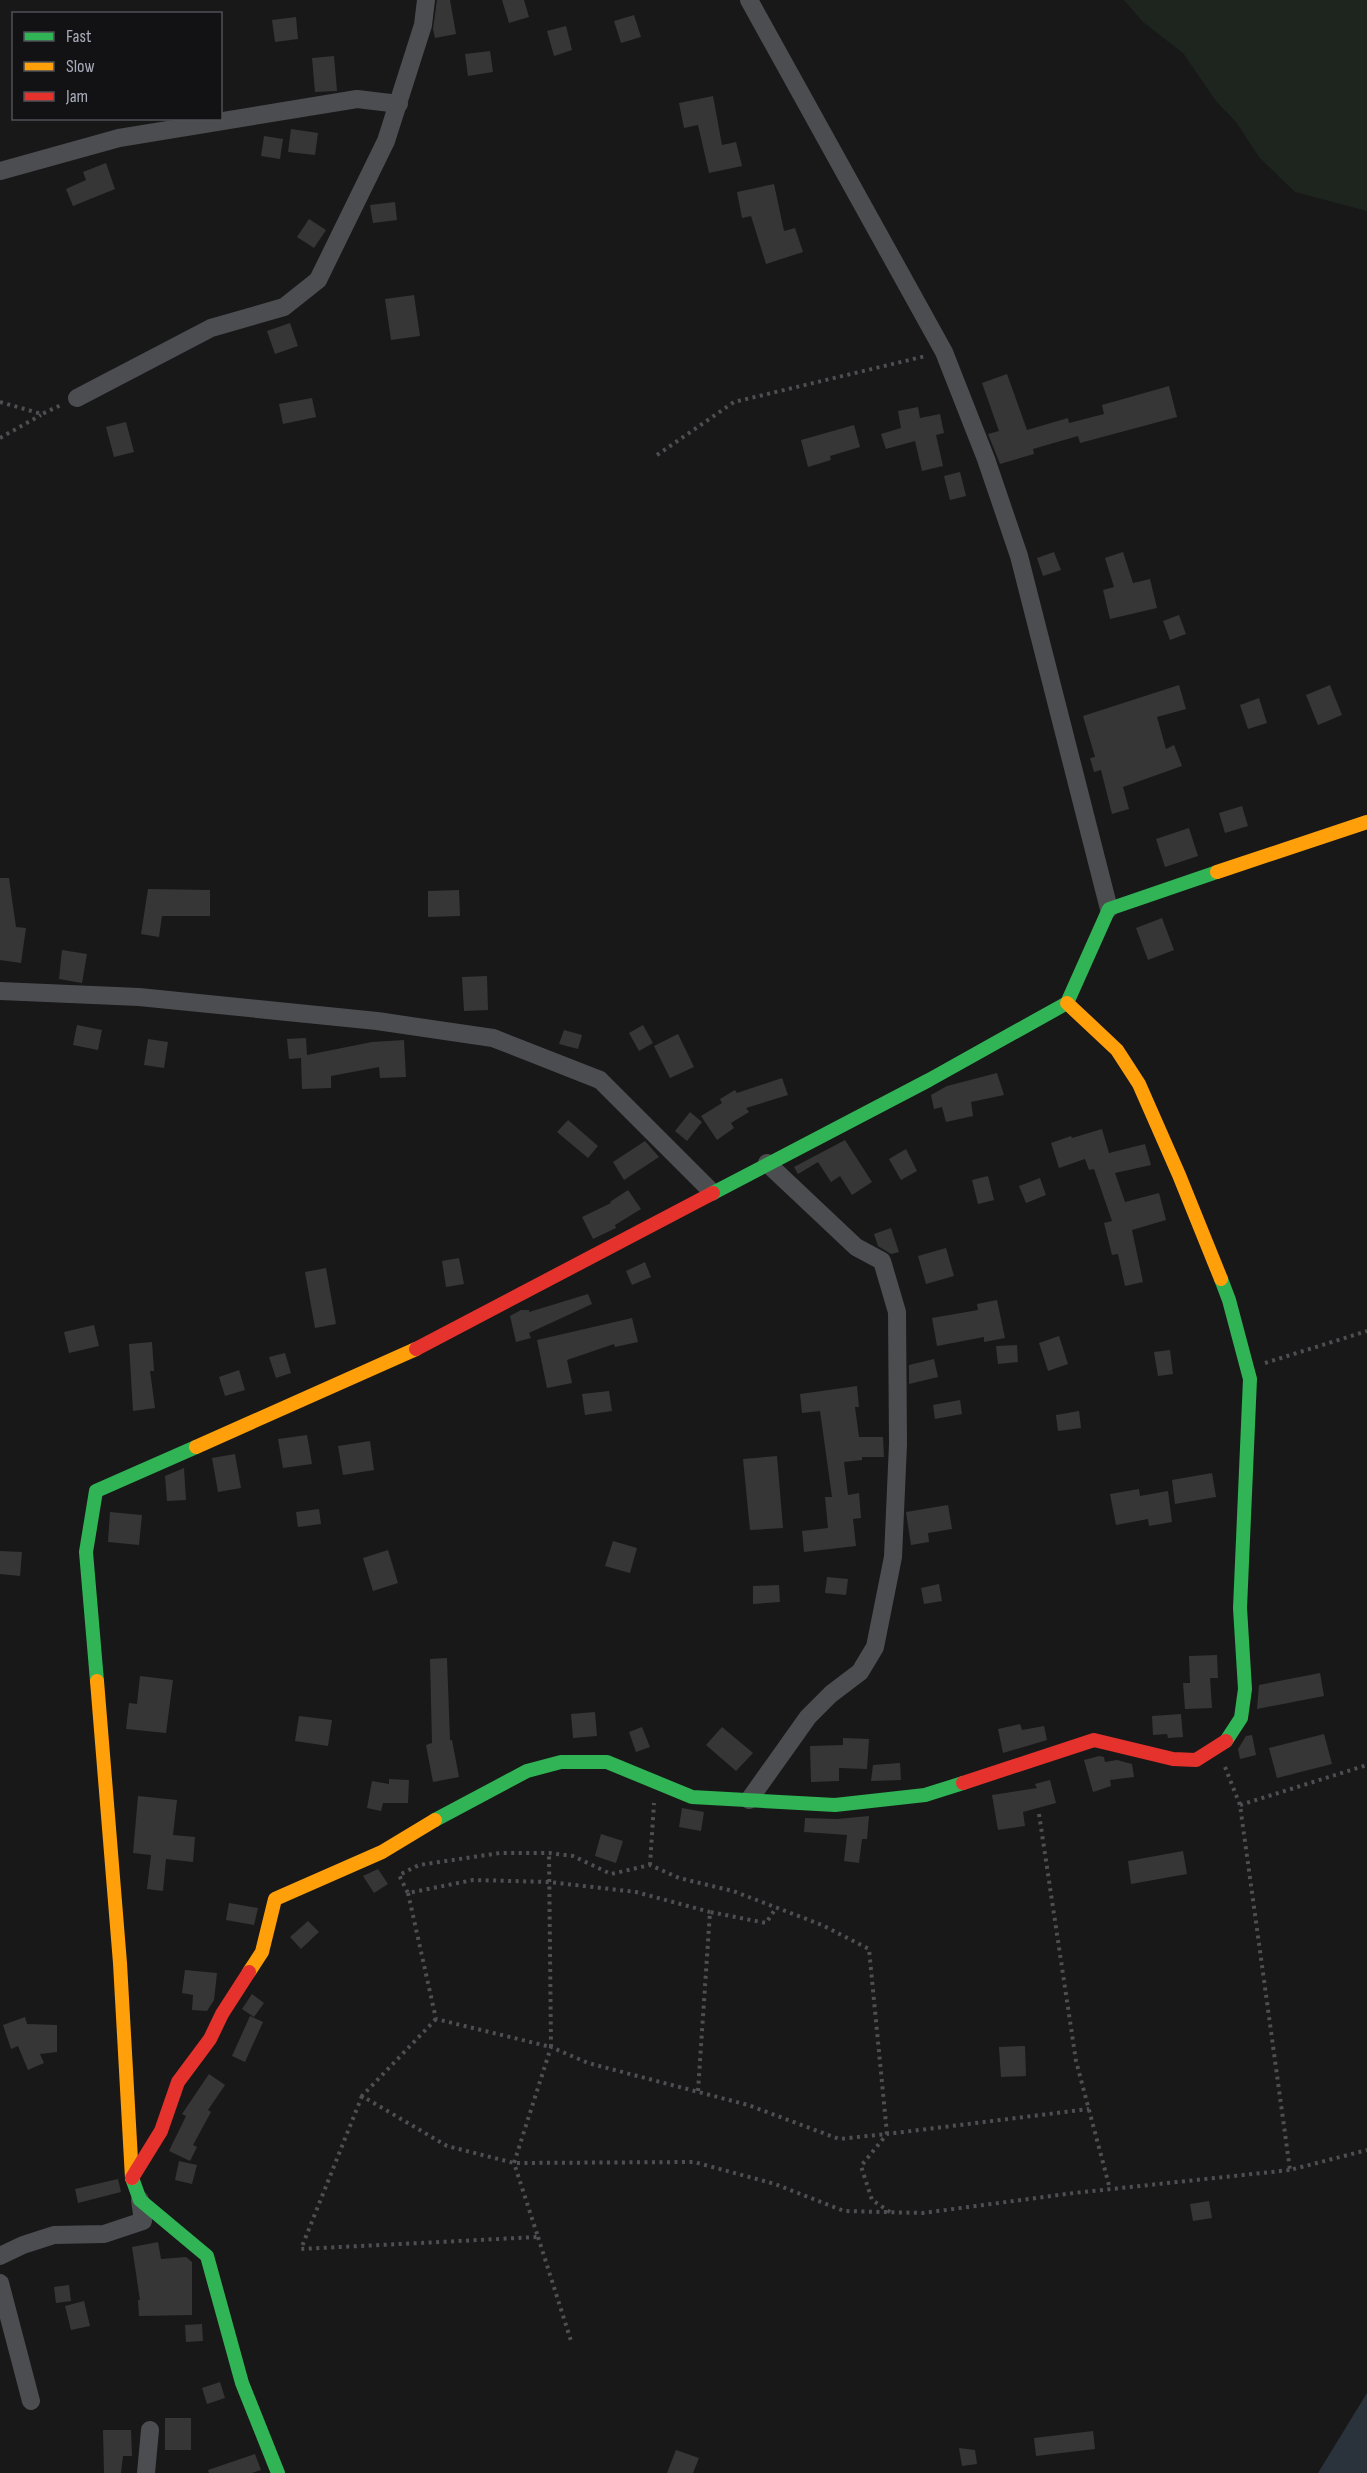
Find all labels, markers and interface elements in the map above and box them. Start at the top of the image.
legend [12,12,222,120]
text: Fast [66,26,92,47]
text: Slow [66,56,95,77]
text: Jam [65,86,88,107]

